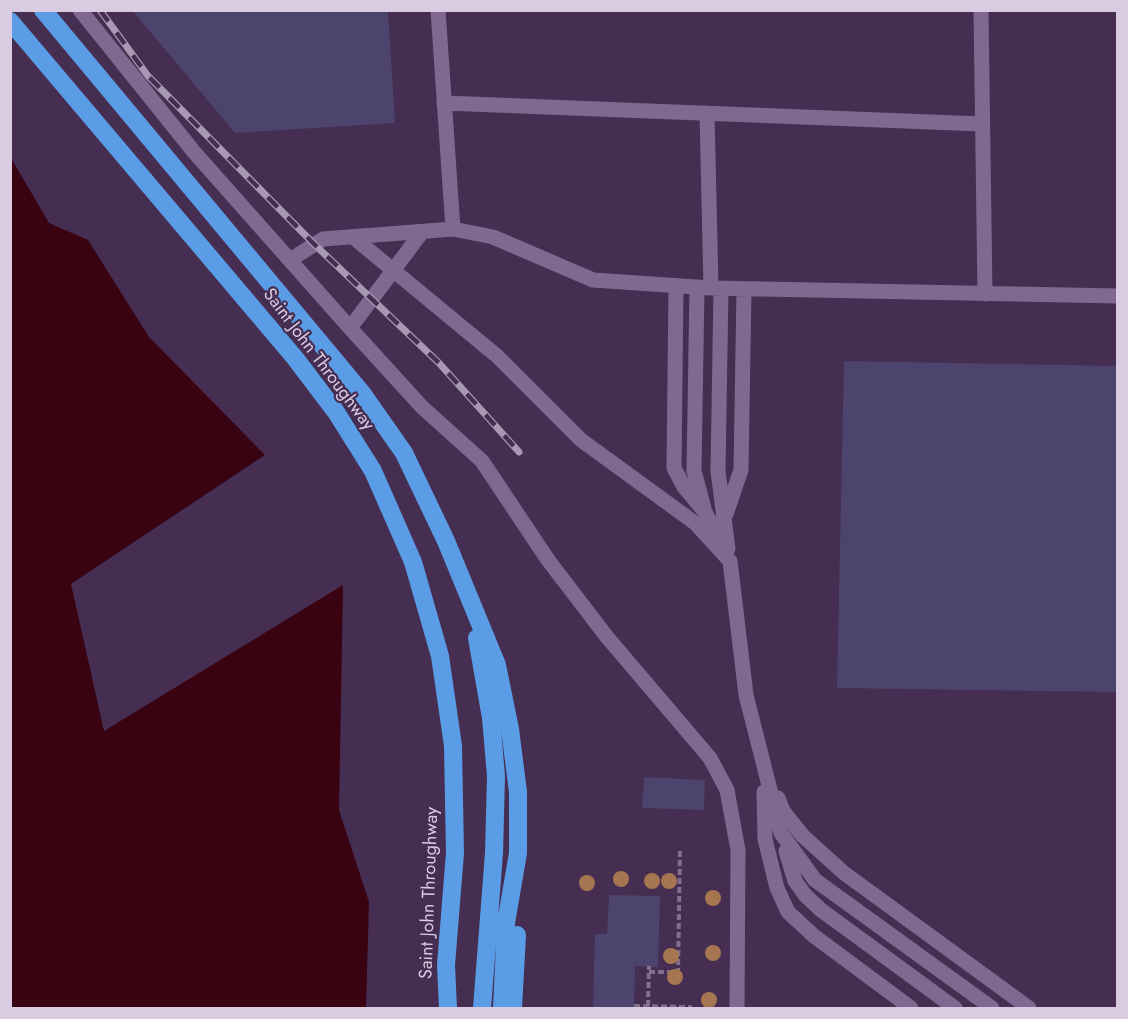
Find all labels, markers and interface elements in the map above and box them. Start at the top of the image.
street label: Saint John Throughway [258,285,378,435]
street label: Saint John Throughway [416,807,444,979]

